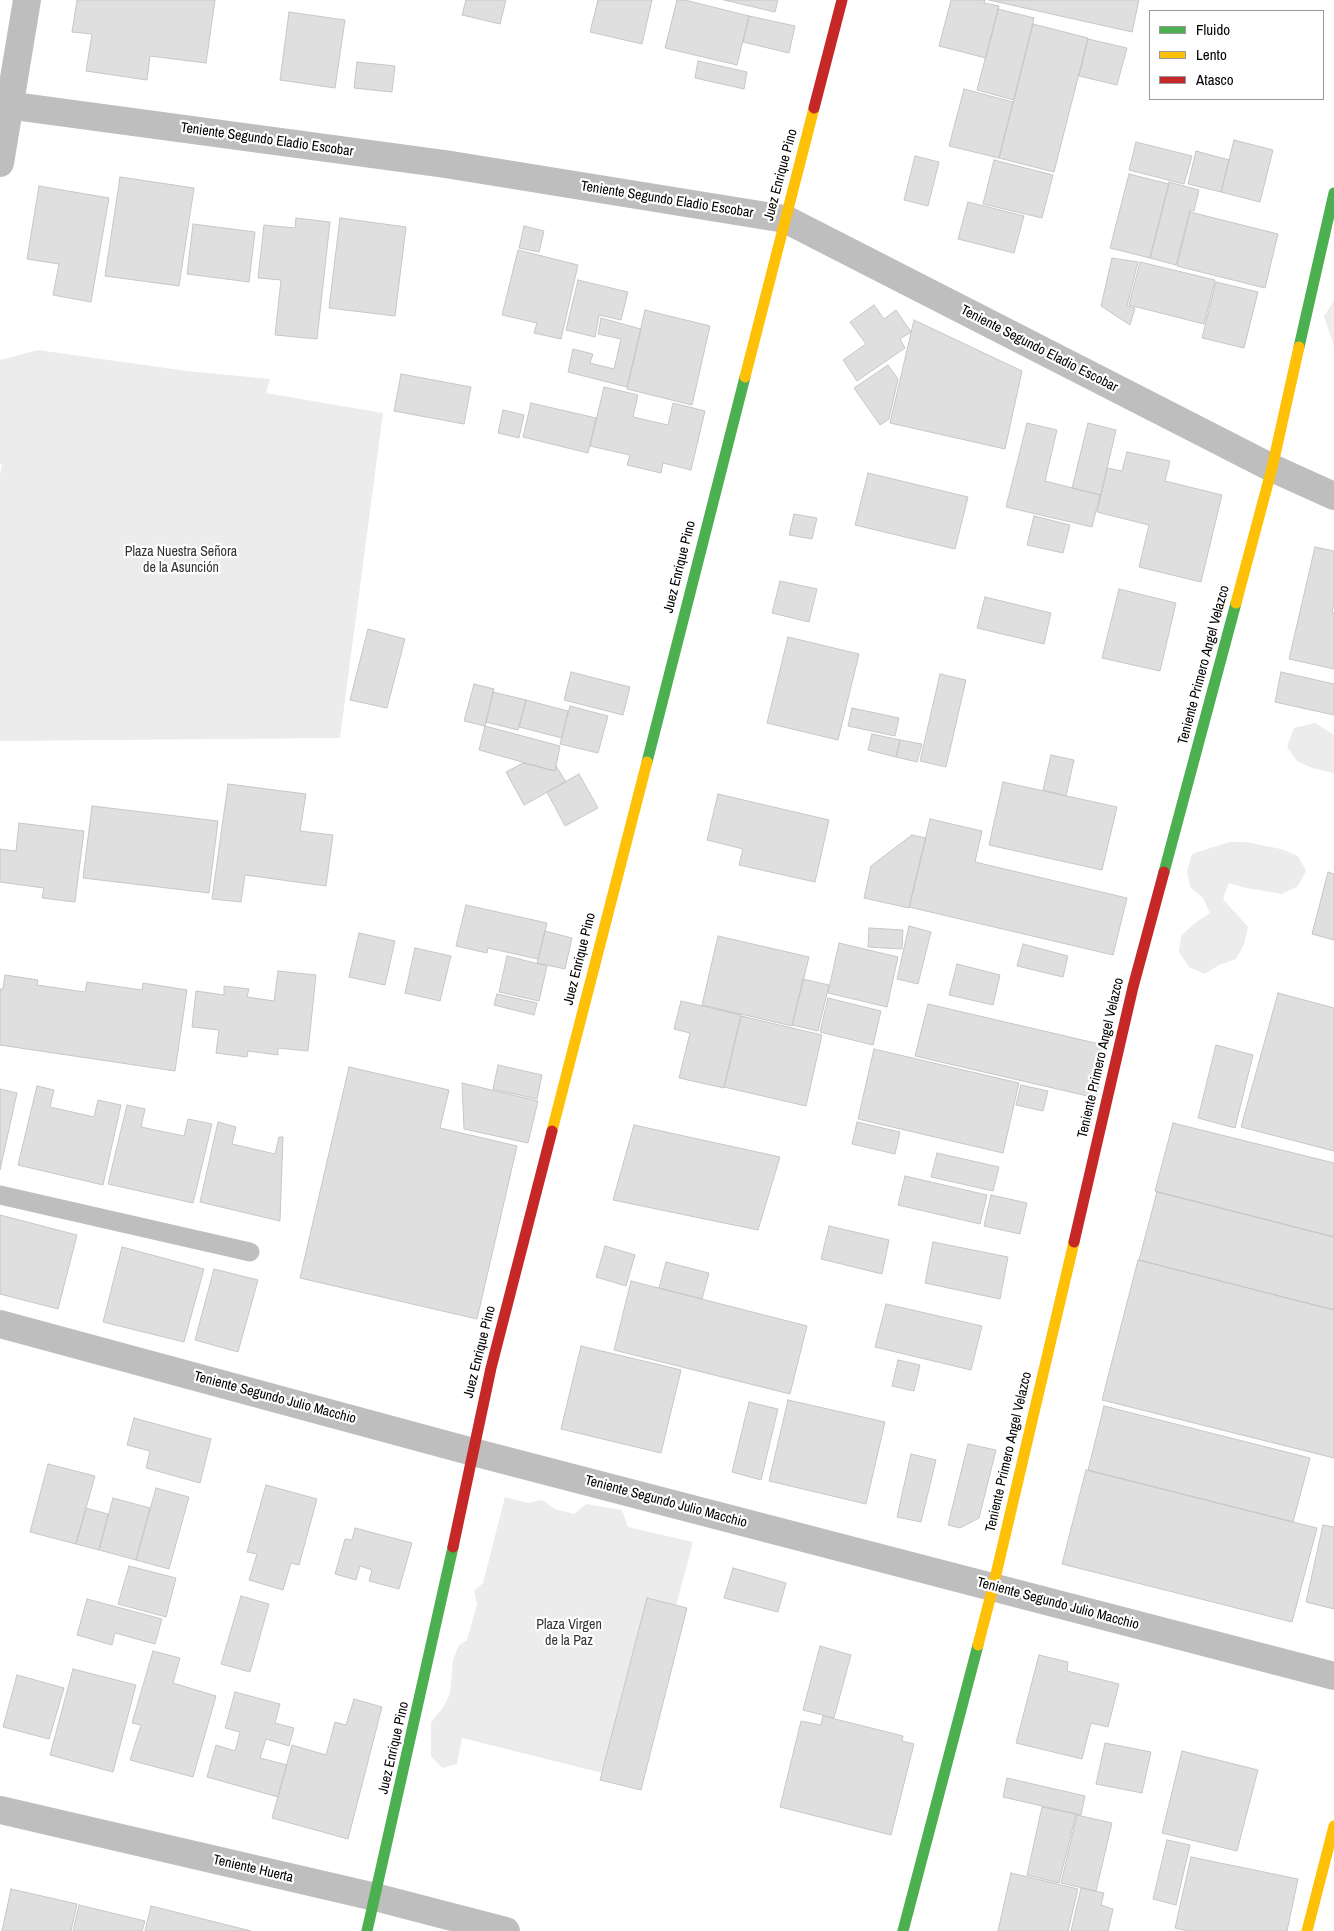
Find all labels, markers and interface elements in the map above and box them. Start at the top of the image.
legend [1149,10,1324,100]
text: Fluido [1196,19,1230,40]
text: Lento [1196,44,1227,65]
text: Atasco [1196,69,1234,90]
street label: Teniente Segundo Eladio Escobar [180,120,354,160]
street label: Juez Enrique Pino [761,127,801,223]
street label: Teniente Segundo Eladio Escobar [580,178,754,222]
street label: Teniente Segundo Eladio Escobar [958,302,1120,396]
street label: Juez Enrique Pino [660,519,700,615]
park label: Plaza Nuestra Señora de la Asunción [125,544,237,576]
street label: Teniente Primero Angel Velazco [1175,584,1233,746]
street label: Juez Enrique Pino [560,911,600,1007]
street label: Teniente Primero Angel Velazco [1074,976,1128,1140]
street label: Juez Enrique Pino [460,1304,500,1400]
street label: Teniente Segundo Julio Macchio [192,1368,358,1428]
street label: Teniente Primero Angel Velazco [982,1370,1036,1534]
street label: Teniente Segundo Julio Macchio [583,1472,749,1532]
street label: Teniente Segundo Julio Macchio [975,1574,1141,1634]
park label: Plaza Virgen de la Paz [536,1617,602,1650]
street label: Juez Enrique Pino [375,1700,413,1796]
street label: Teniente Huerta [211,1852,295,1886]

